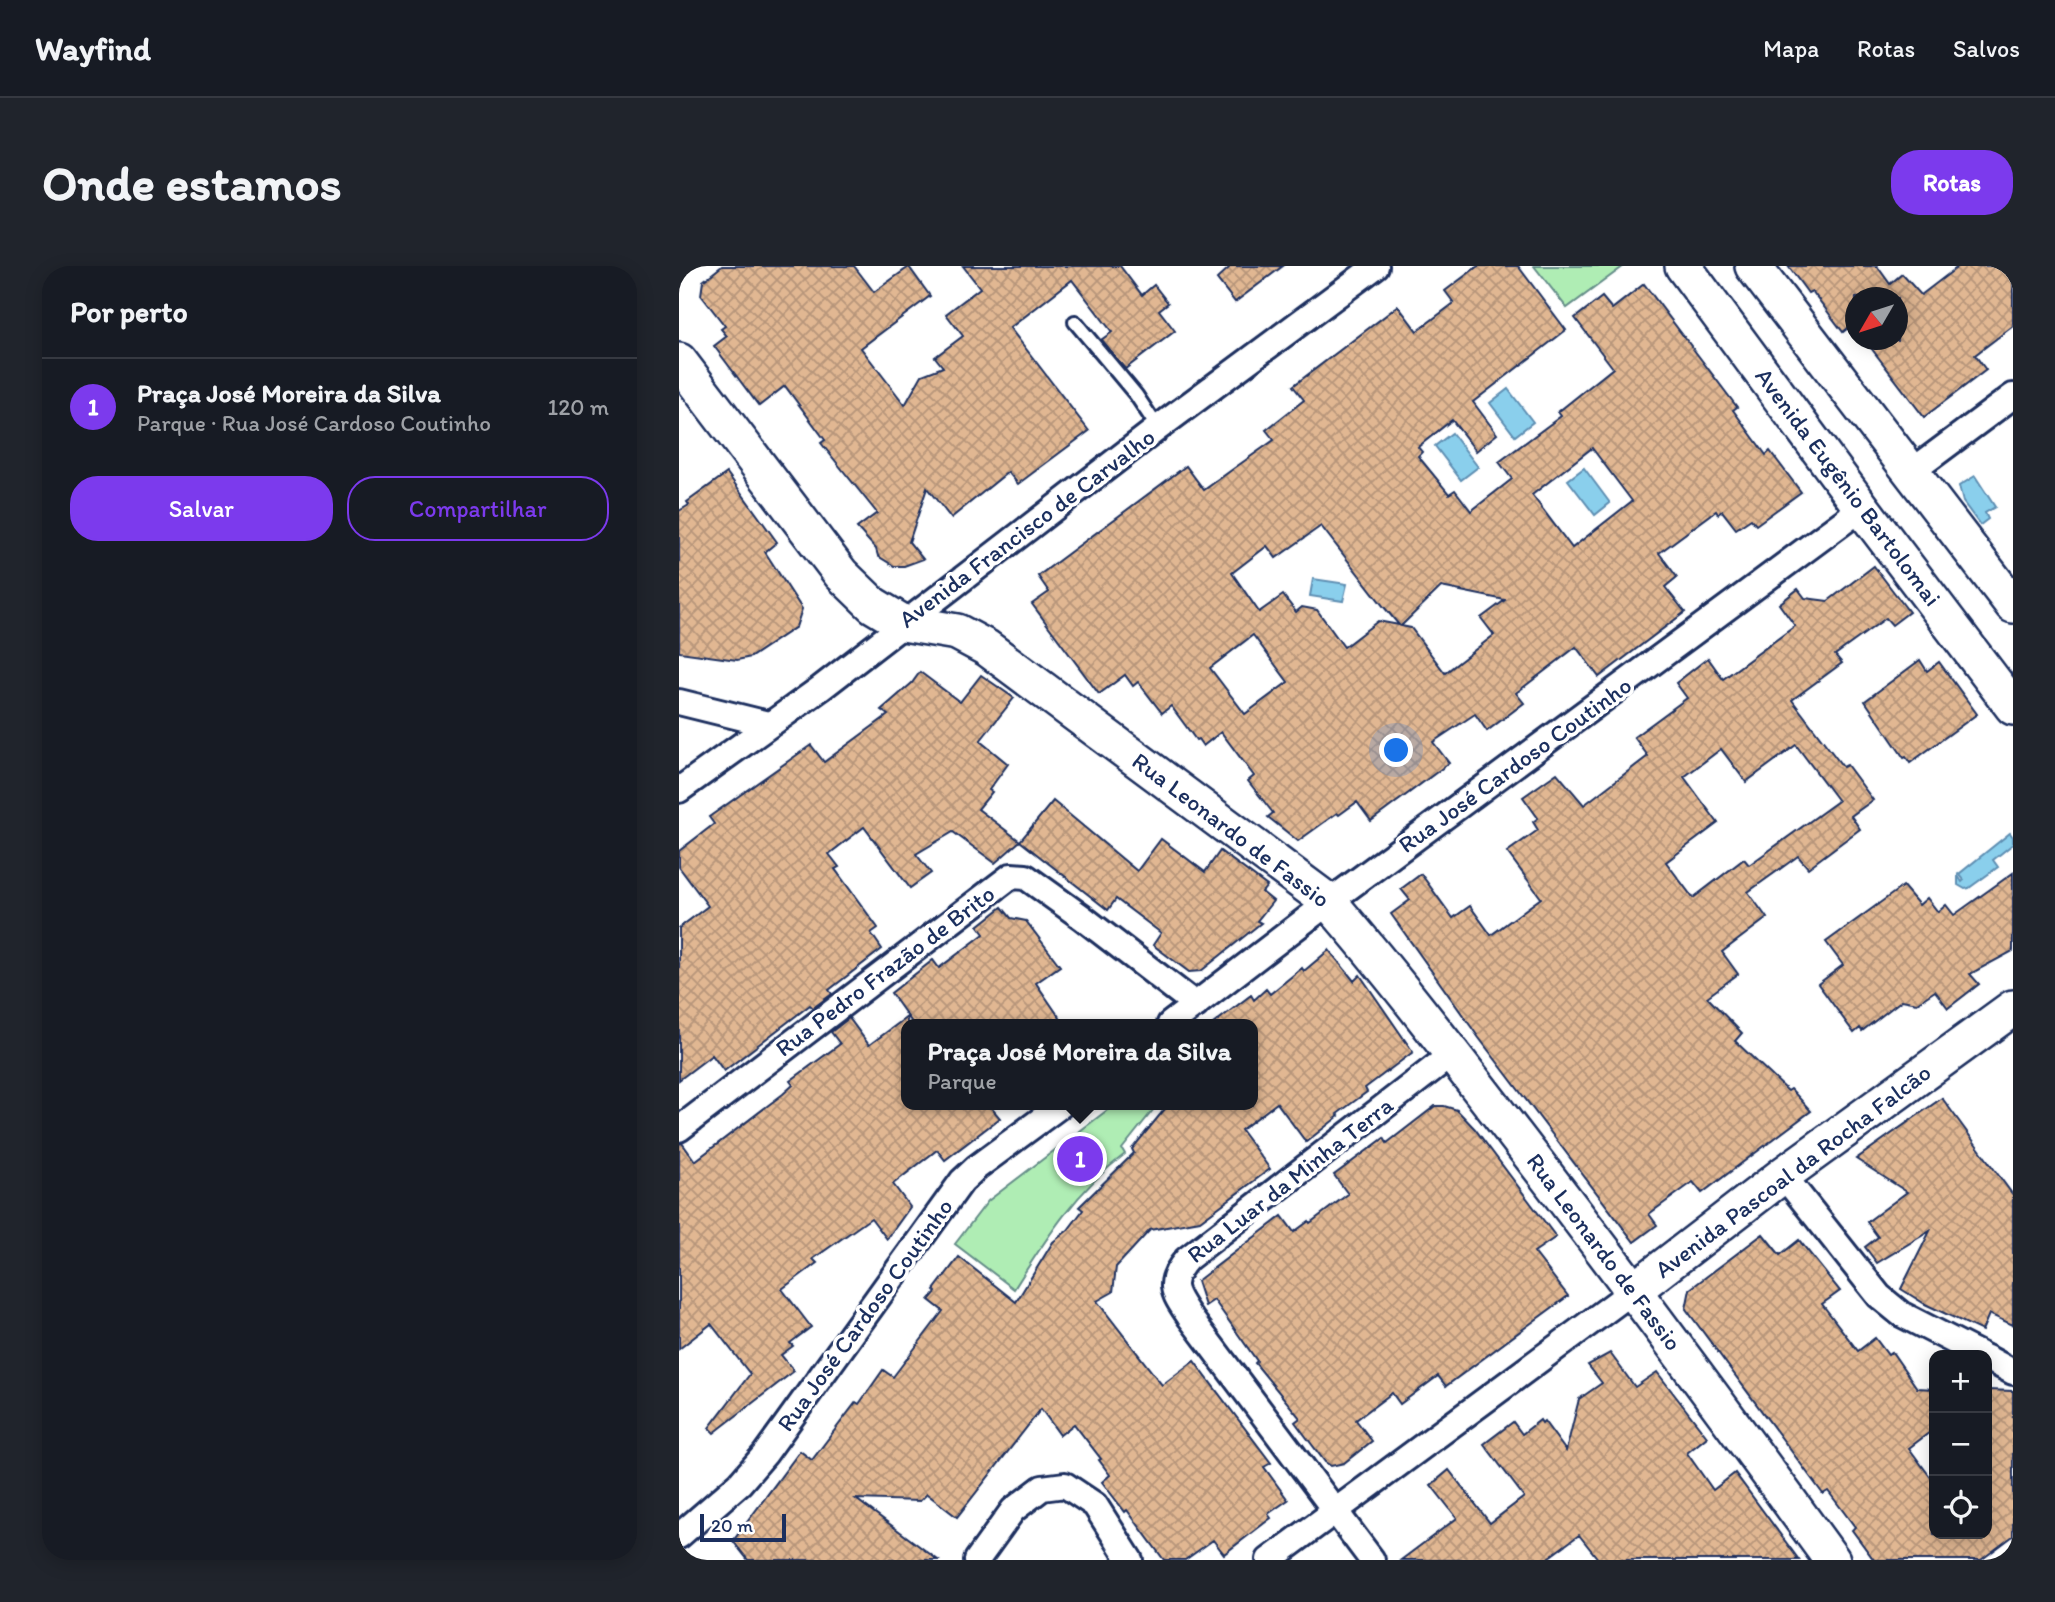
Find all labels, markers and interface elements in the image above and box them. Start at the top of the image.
text: Wayfind [35,29,151,68]
text: Mapa [1763,34,1819,63]
text: Rotas [1857,34,1915,63]
text: Salvos [1953,34,2020,63]
button: Rotas [1891,150,2013,215]
text: Onde estamos [42,153,342,212]
north arrow [1845,287,1908,350]
text: Por perto [70,293,188,330]
street label: Avenida Eugênio Bartolomai [1749,362,1947,612]
text: Praça José Moreira da Silva [137,377,441,409]
text: 1 [88,393,98,421]
text: 120 m [548,393,609,421]
text: Parque · Rua José Cardoso Coutinho [137,409,491,437]
street label: Avenida Francisco de Carvalho [893,422,1160,633]
button: Salvar [70,476,333,541]
button: Compartilhar [347,476,609,541]
street label: Rua José Cardoso Coutinho [1393,670,1637,859]
your location [1379,733,1413,767]
street label: Rua Leonardo de Fassio [1127,746,1336,913]
street label: Rua Pedro Frazão de Brito [769,879,1000,1063]
popup [901,1019,1258,1110]
text: Praça José Moreira da Silva [928,1035,1231,1067]
street label: Avenida Pascoal da Rocha Falcão [1649,1057,1936,1284]
text: Parque [928,1067,997,1095]
street label: Rua Luar da Minha Terra [1181,1090,1399,1269]
pin: 1 [1057,1133,1103,1185]
street label: Rua Leonardo de Fassio [1521,1147,1688,1356]
street label: Rua José Cardoso Coutinho [770,1193,959,1437]
map controls [1929,1350,1992,1539]
button: + [1929,1350,1992,1413]
button: − [1929,1413,1992,1476]
button: locate [1929,1476,1992,1539]
scale bar [700,1511,786,1543]
text: 20 m [711,1514,753,1537]

